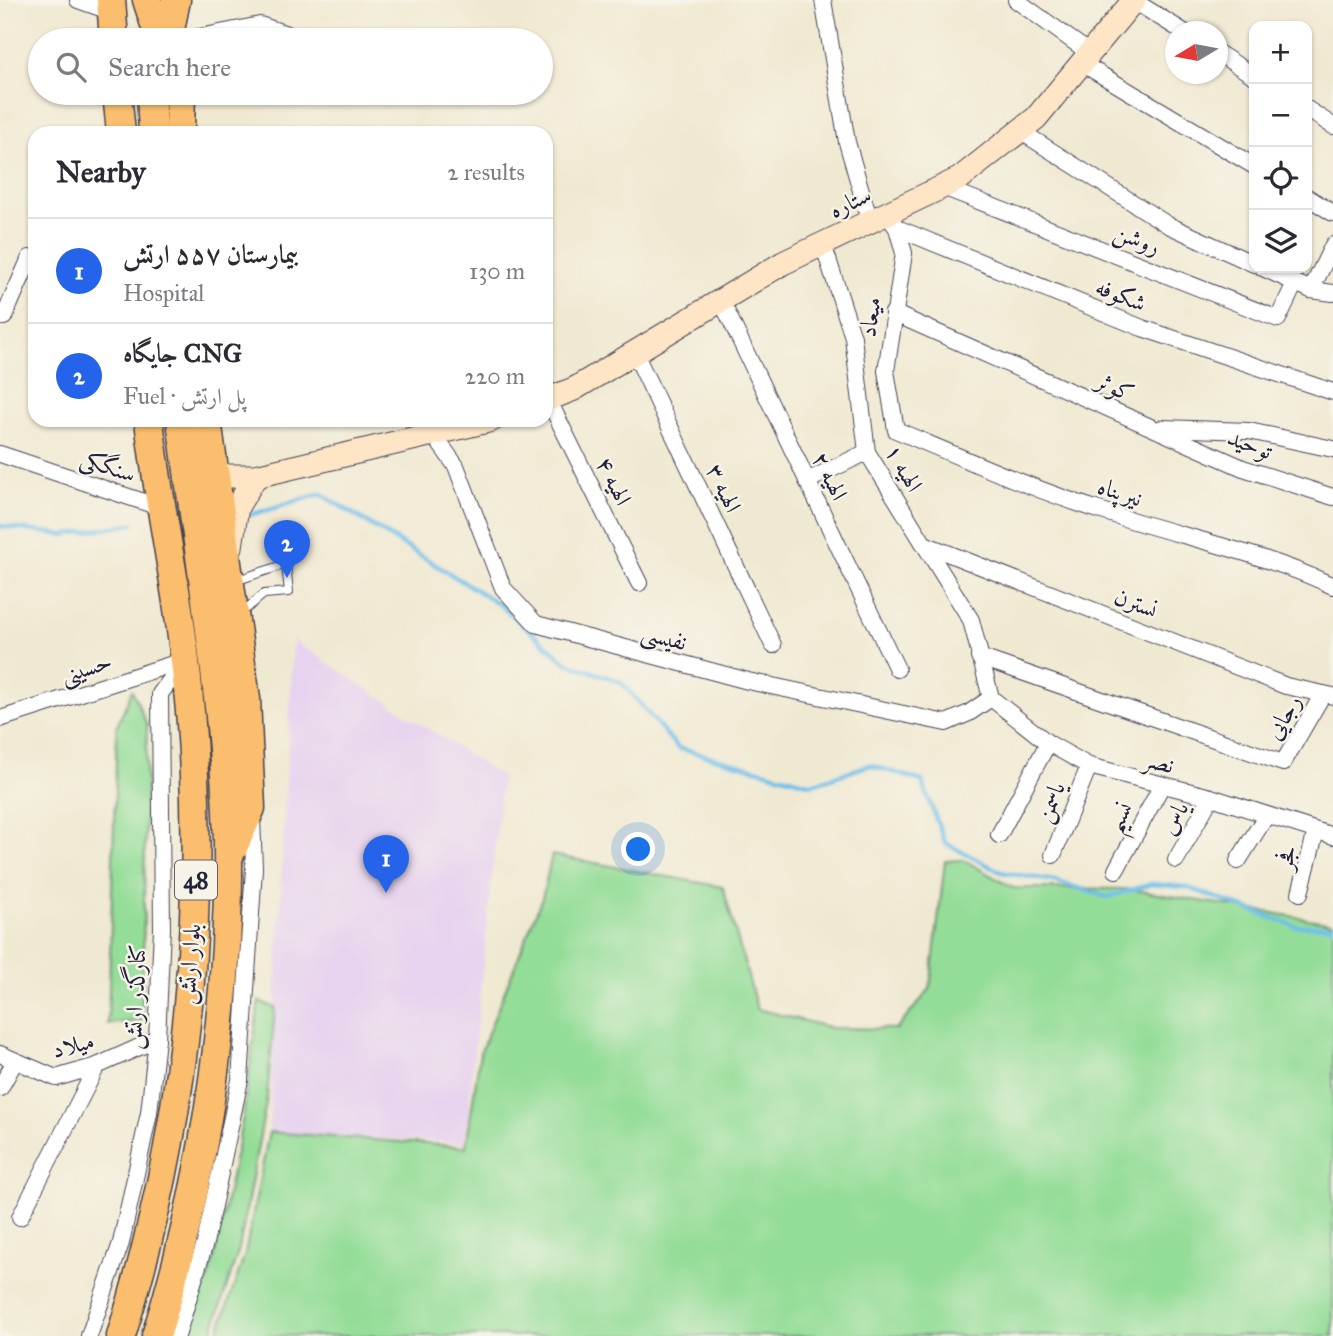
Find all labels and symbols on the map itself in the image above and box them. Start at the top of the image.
north arrow [1165,21,1228,84]
street label: ستاره [824,179,876,225]
street label: روشن [1109,216,1165,262]
street label: شکوفه [1091,271,1151,319]
street label: میعاد [852,295,888,339]
street label: کوثر [1089,364,1139,409]
street label: توحید [1223,422,1277,466]
street label: الهیه ۱ [878,439,930,497]
street label: سنگکی [76,443,140,490]
street label: الهیه ۲ [805,447,855,505]
street label: الهیه ۴ [589,452,639,510]
street label: الهیه ۳ [700,459,748,517]
street label: نیرپناه [1093,471,1146,515]
pin: 2 [264,520,310,578]
street label: نسترن [1110,581,1162,625]
street label: نفیسی [638,617,690,659]
street label: حسینی [56,646,116,692]
street label: رجایی [1258,689,1308,745]
street label: نصر [1138,743,1177,781]
street label: یاسمن [1028,776,1073,827]
street label: یاس [1153,795,1196,840]
street label: نسیم [1099,796,1147,842]
your location [621,832,655,866]
pin: 1 [363,835,409,893]
street label: فجر [1268,842,1304,875]
road number: 48 [175,860,217,900]
street label: بلوار ارتش [171,922,208,1006]
street label: کنارگذر ارتش [115,943,154,1050]
street label: میلاد [49,1025,97,1065]

